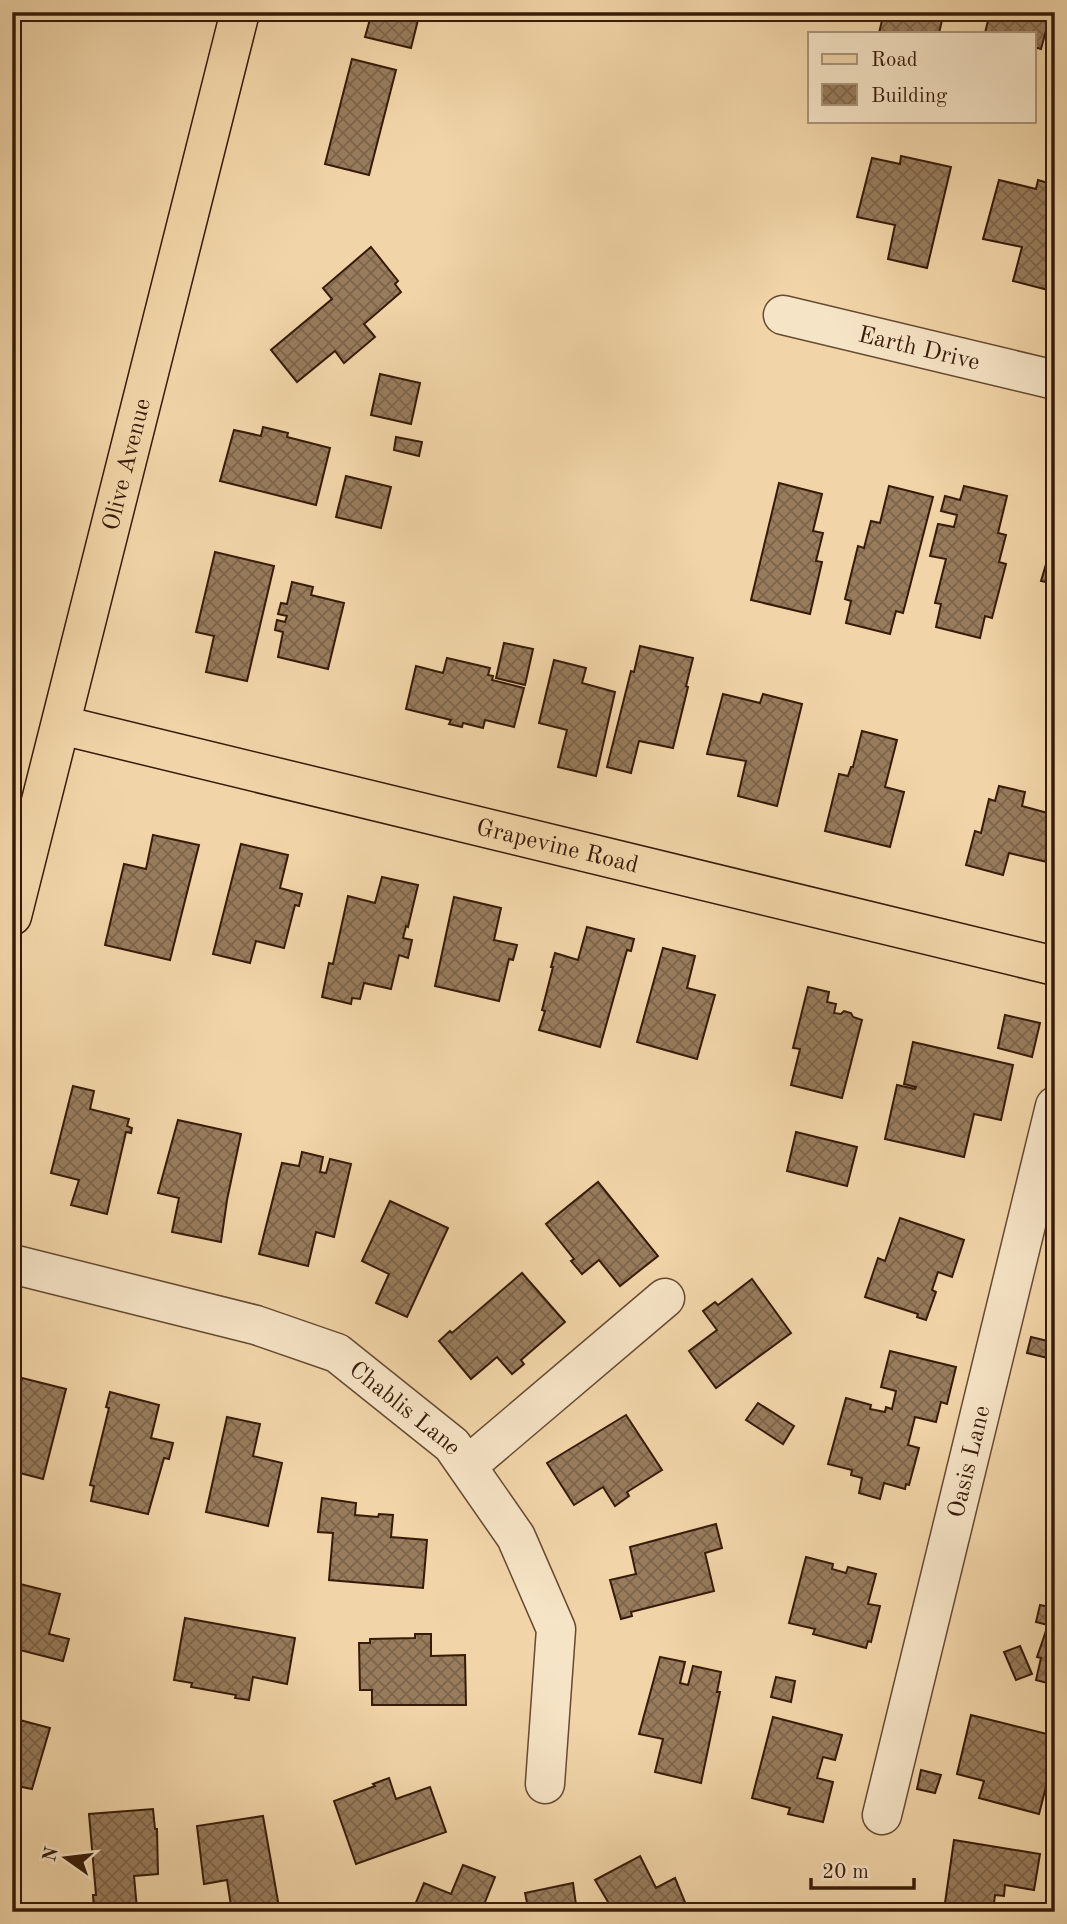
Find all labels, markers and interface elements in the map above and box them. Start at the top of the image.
legend [808,32,1036,122]
text: Road [871,50,918,71]
text: Building [871,86,948,107]
street label: Earth Drive [856,323,982,376]
street label: Olive Avenue [100,396,156,533]
street label: Grapevine Road [474,816,641,879]
street label: Chablis Lane [344,1358,465,1460]
street label: Oasis Lane [945,1403,995,1520]
north arrow [32,1822,102,1892]
text: N [41,1845,63,1864]
scale bar [811,1847,915,1891]
text: 20 m [822,1862,869,1883]

